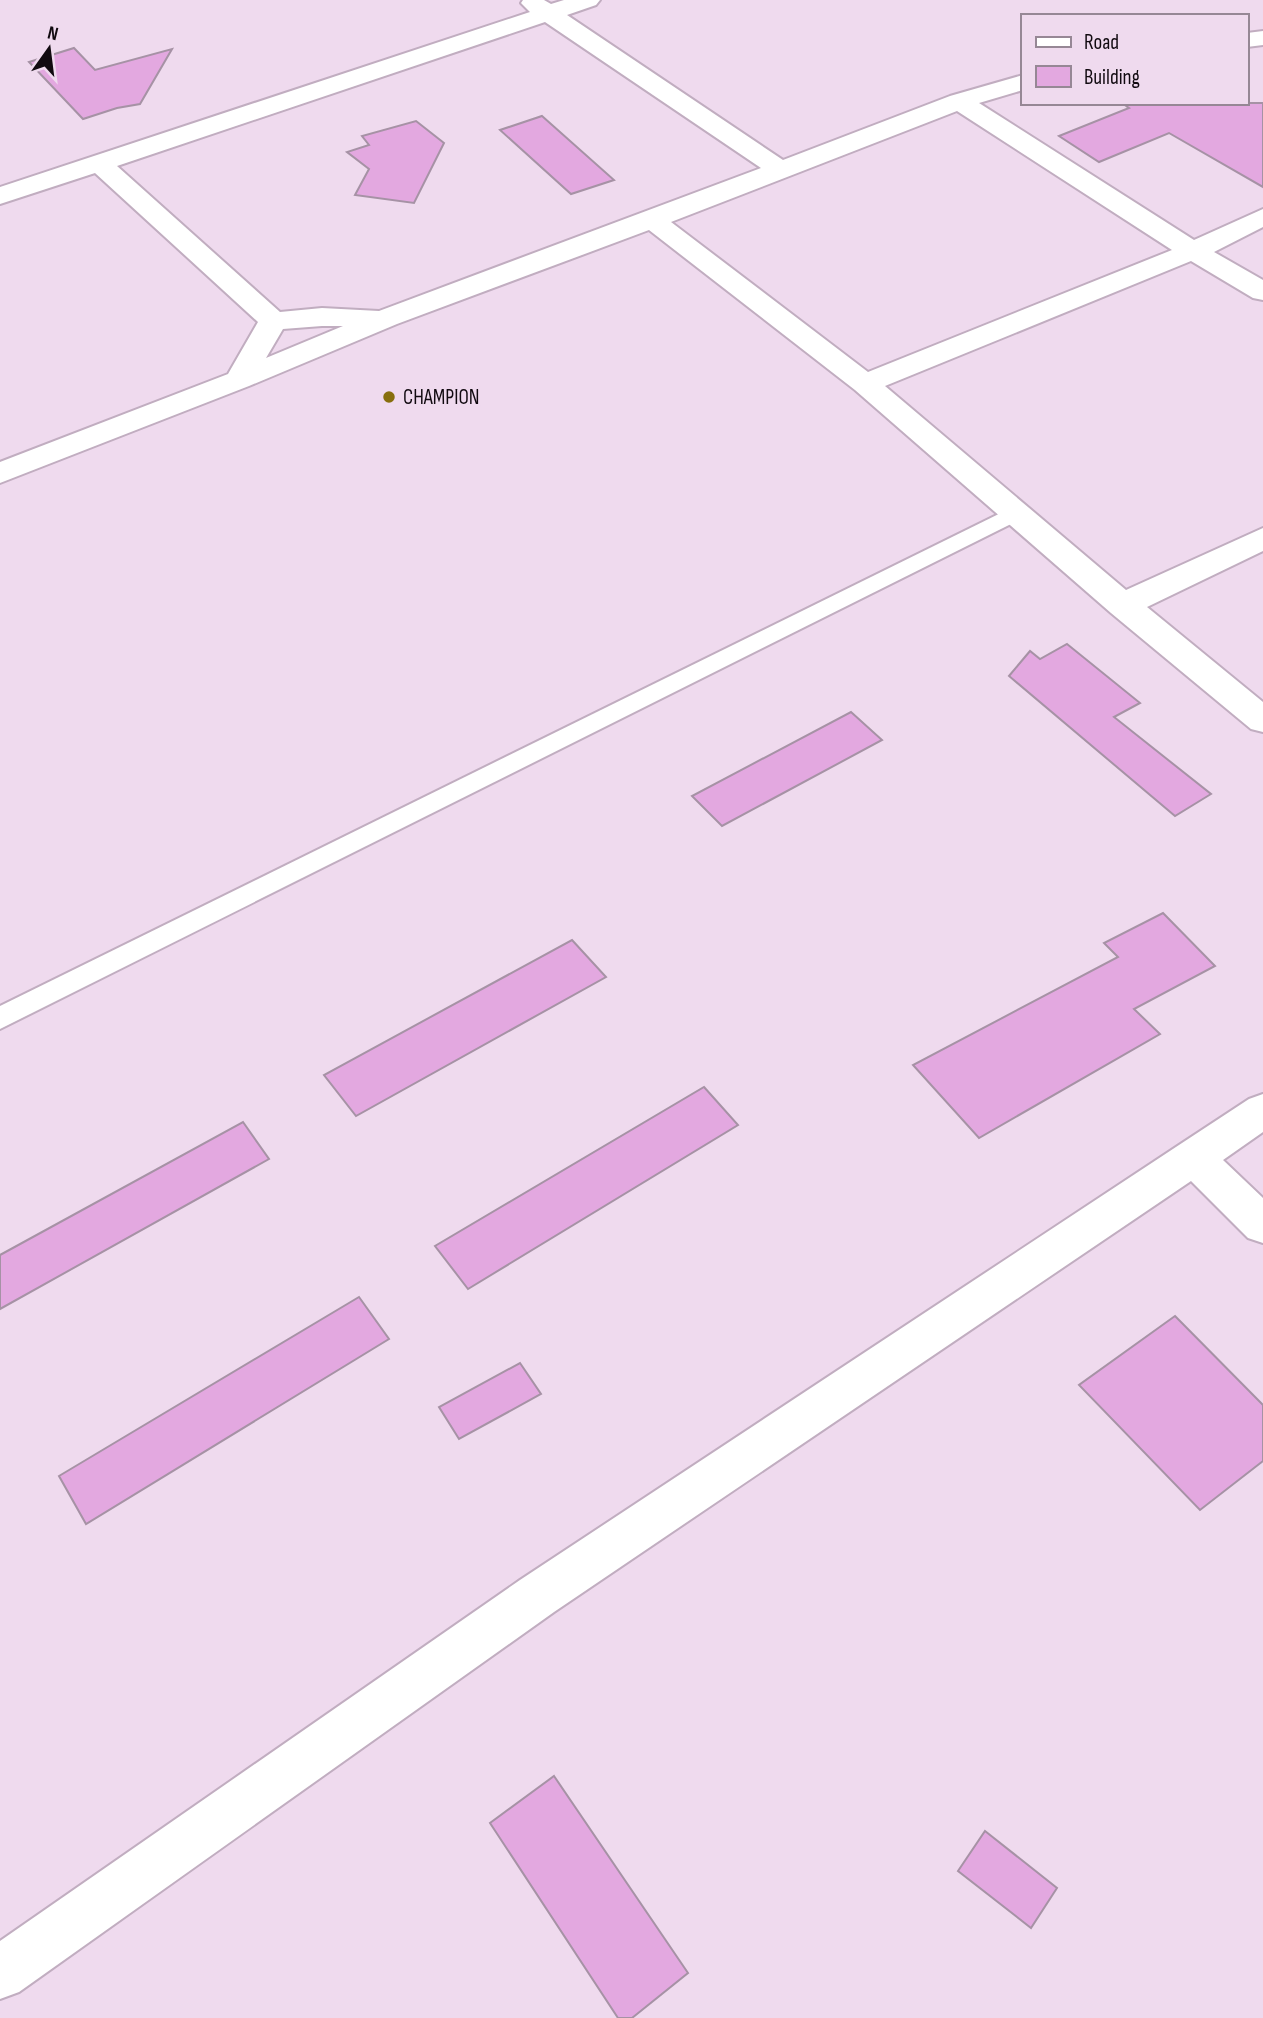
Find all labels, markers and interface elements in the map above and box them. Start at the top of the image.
north arrow [14,14,84,84]
legend [1021,14,1249,105]
text: N [45,22,60,46]
text: Road [1084,30,1119,55]
text: Building [1084,65,1140,90]
place label: CHAMPION [403,385,479,410]
marker: CHAMPION [381,389,397,405]

